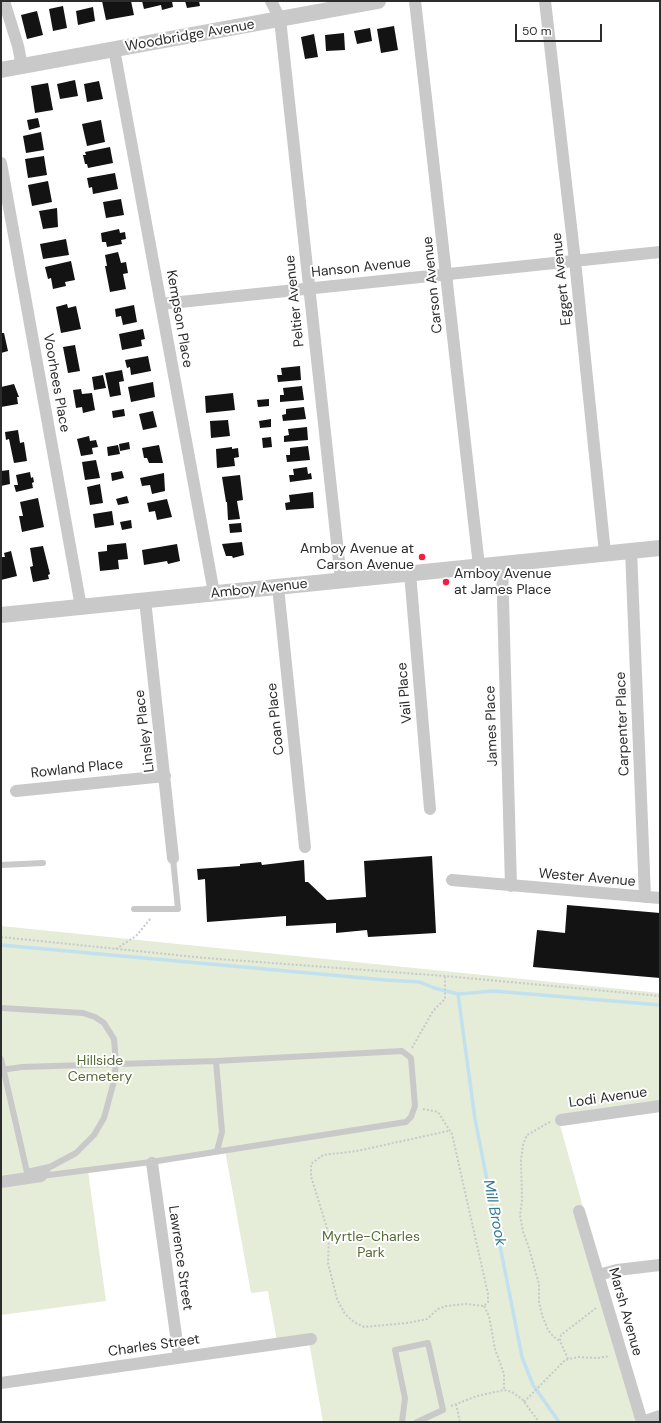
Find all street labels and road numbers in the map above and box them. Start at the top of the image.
street label: Woodbridge Avenue [124,16,256,56]
street label: Eggert Avenue [549,232,575,326]
street label: Carson Avenue [420,236,446,334]
street label: Peltier Avenue [282,254,308,348]
street label: Hanson Avenue [310,254,412,282]
street label: Kempson Place [162,269,196,369]
street label: Voorhees Place [39,332,73,434]
street label: Amboy Avenue [210,576,308,602]
street label: Vail Place [394,662,416,724]
street label: Carpenter Place [613,671,633,777]
street label: Coan Place [264,682,288,756]
street label: James Place [482,685,502,767]
street label: Linsley Place [132,689,158,773]
street label: Rowland Place [30,756,124,782]
street label: Wester Avenue [538,865,636,891]
street label: Lodi Avenue [568,1084,648,1112]
street label: Lawrence Street [164,1204,196,1312]
street label: Marsh Avenue [604,1266,646,1358]
street label: Charles Street [107,1331,201,1361]

